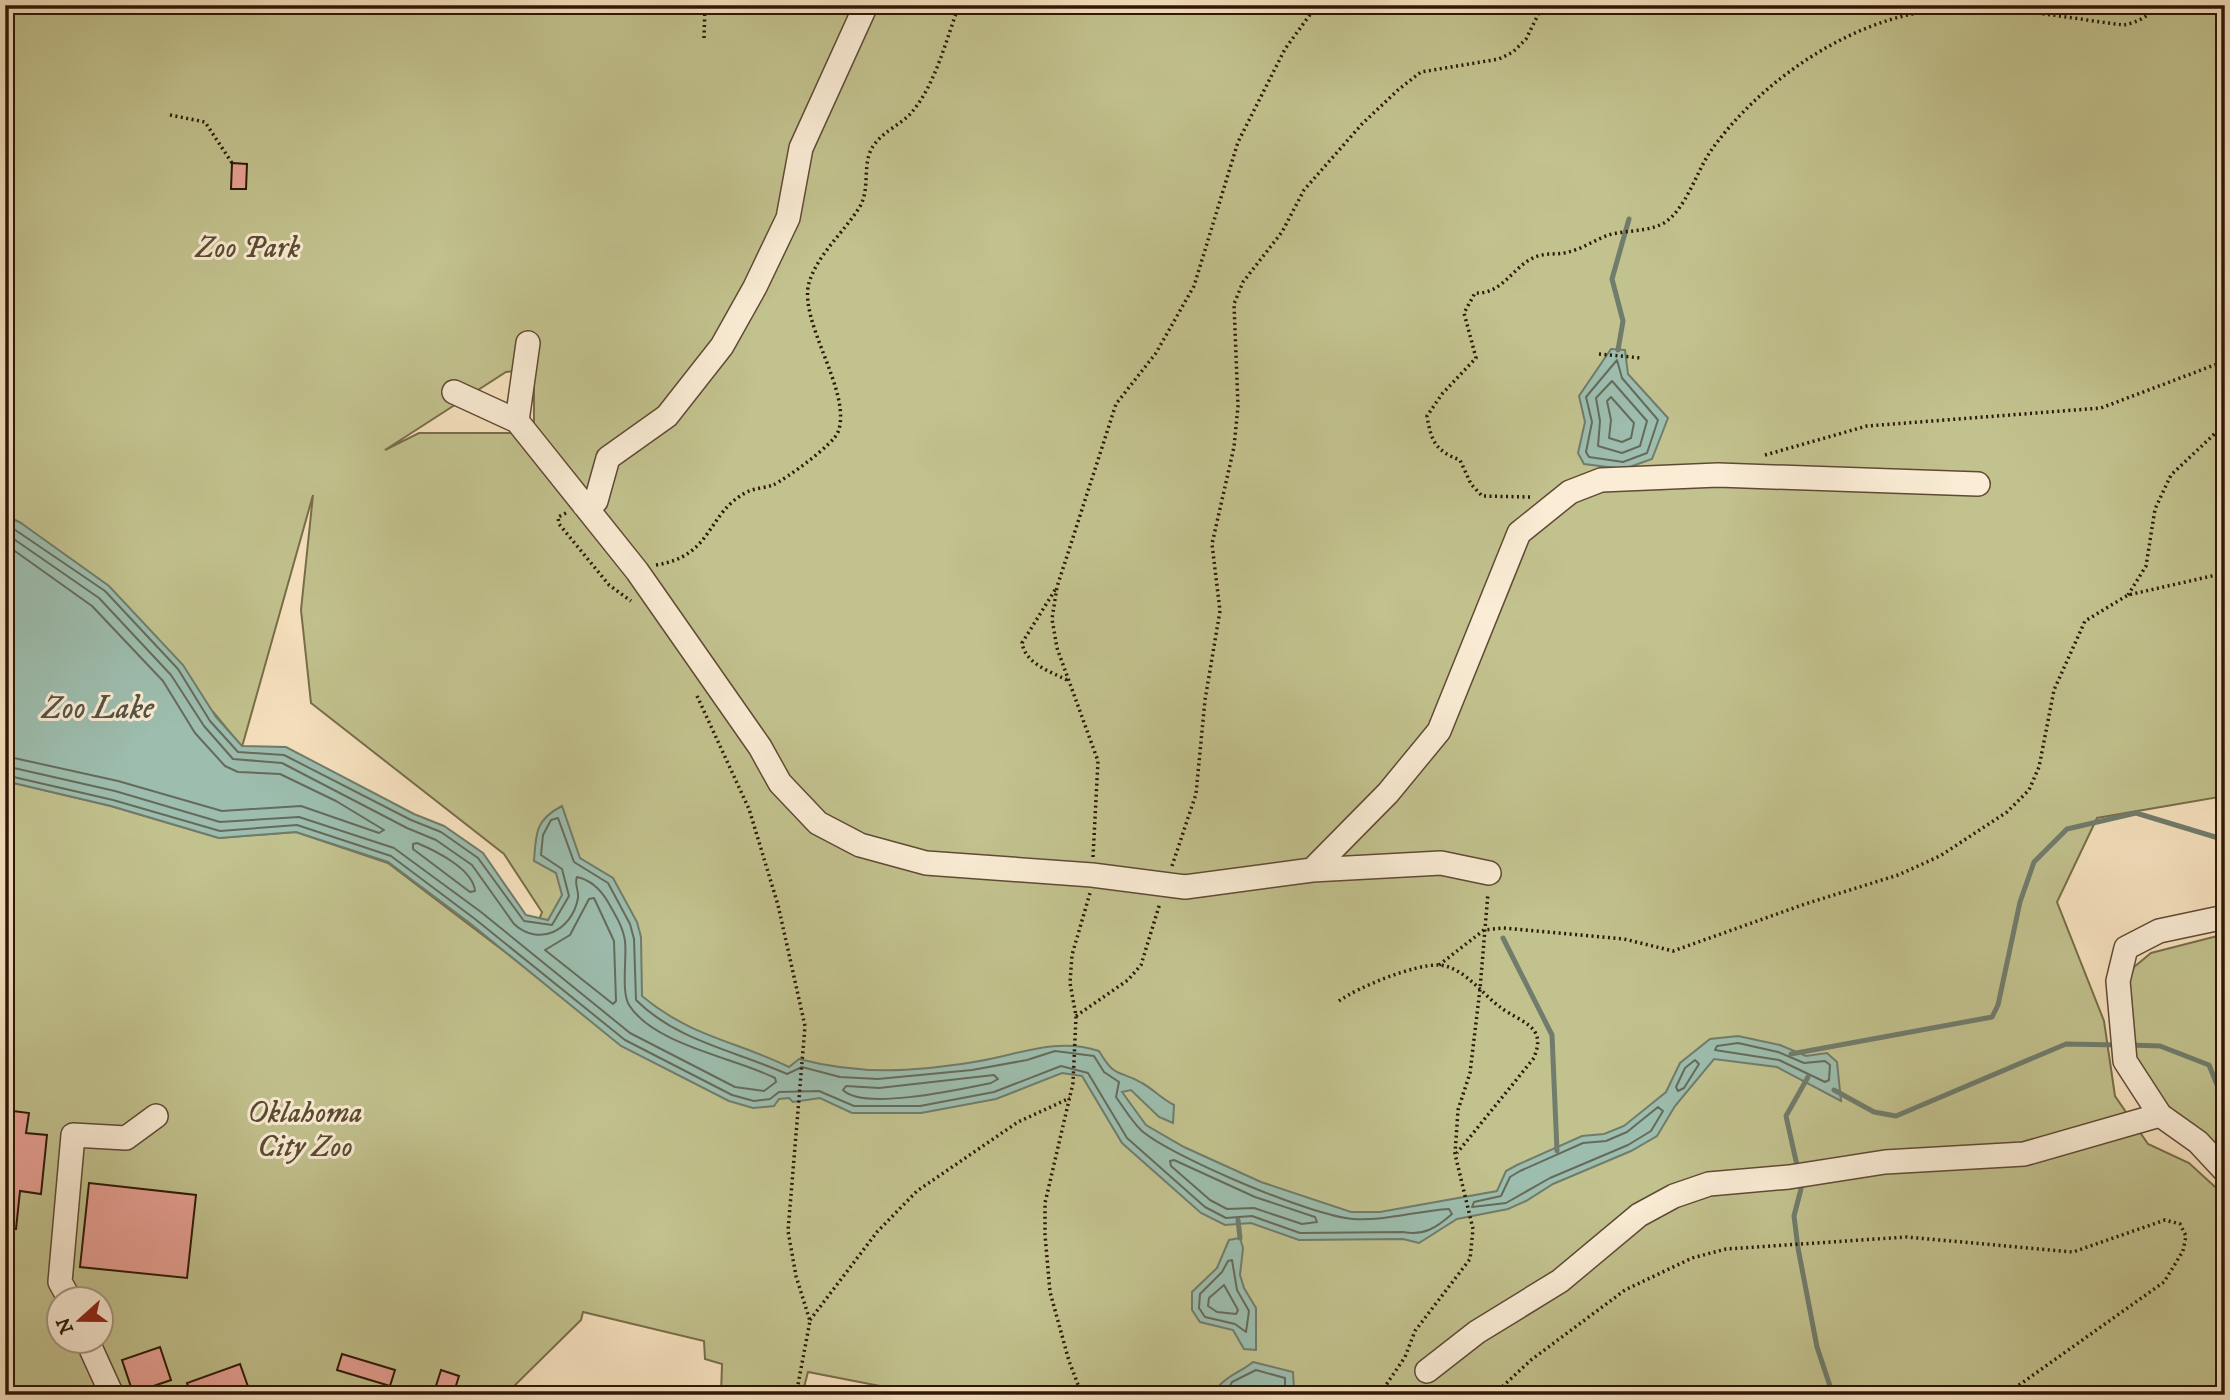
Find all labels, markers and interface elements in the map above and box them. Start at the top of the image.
park label: Zoo Park [194,230,301,267]
water label: Zoo Lake [40,689,155,729]
park label: Oklahoma City Zoo [247,1095,363,1166]
north arrow [46,1284,116,1354]
text: N [52,1314,79,1337]

